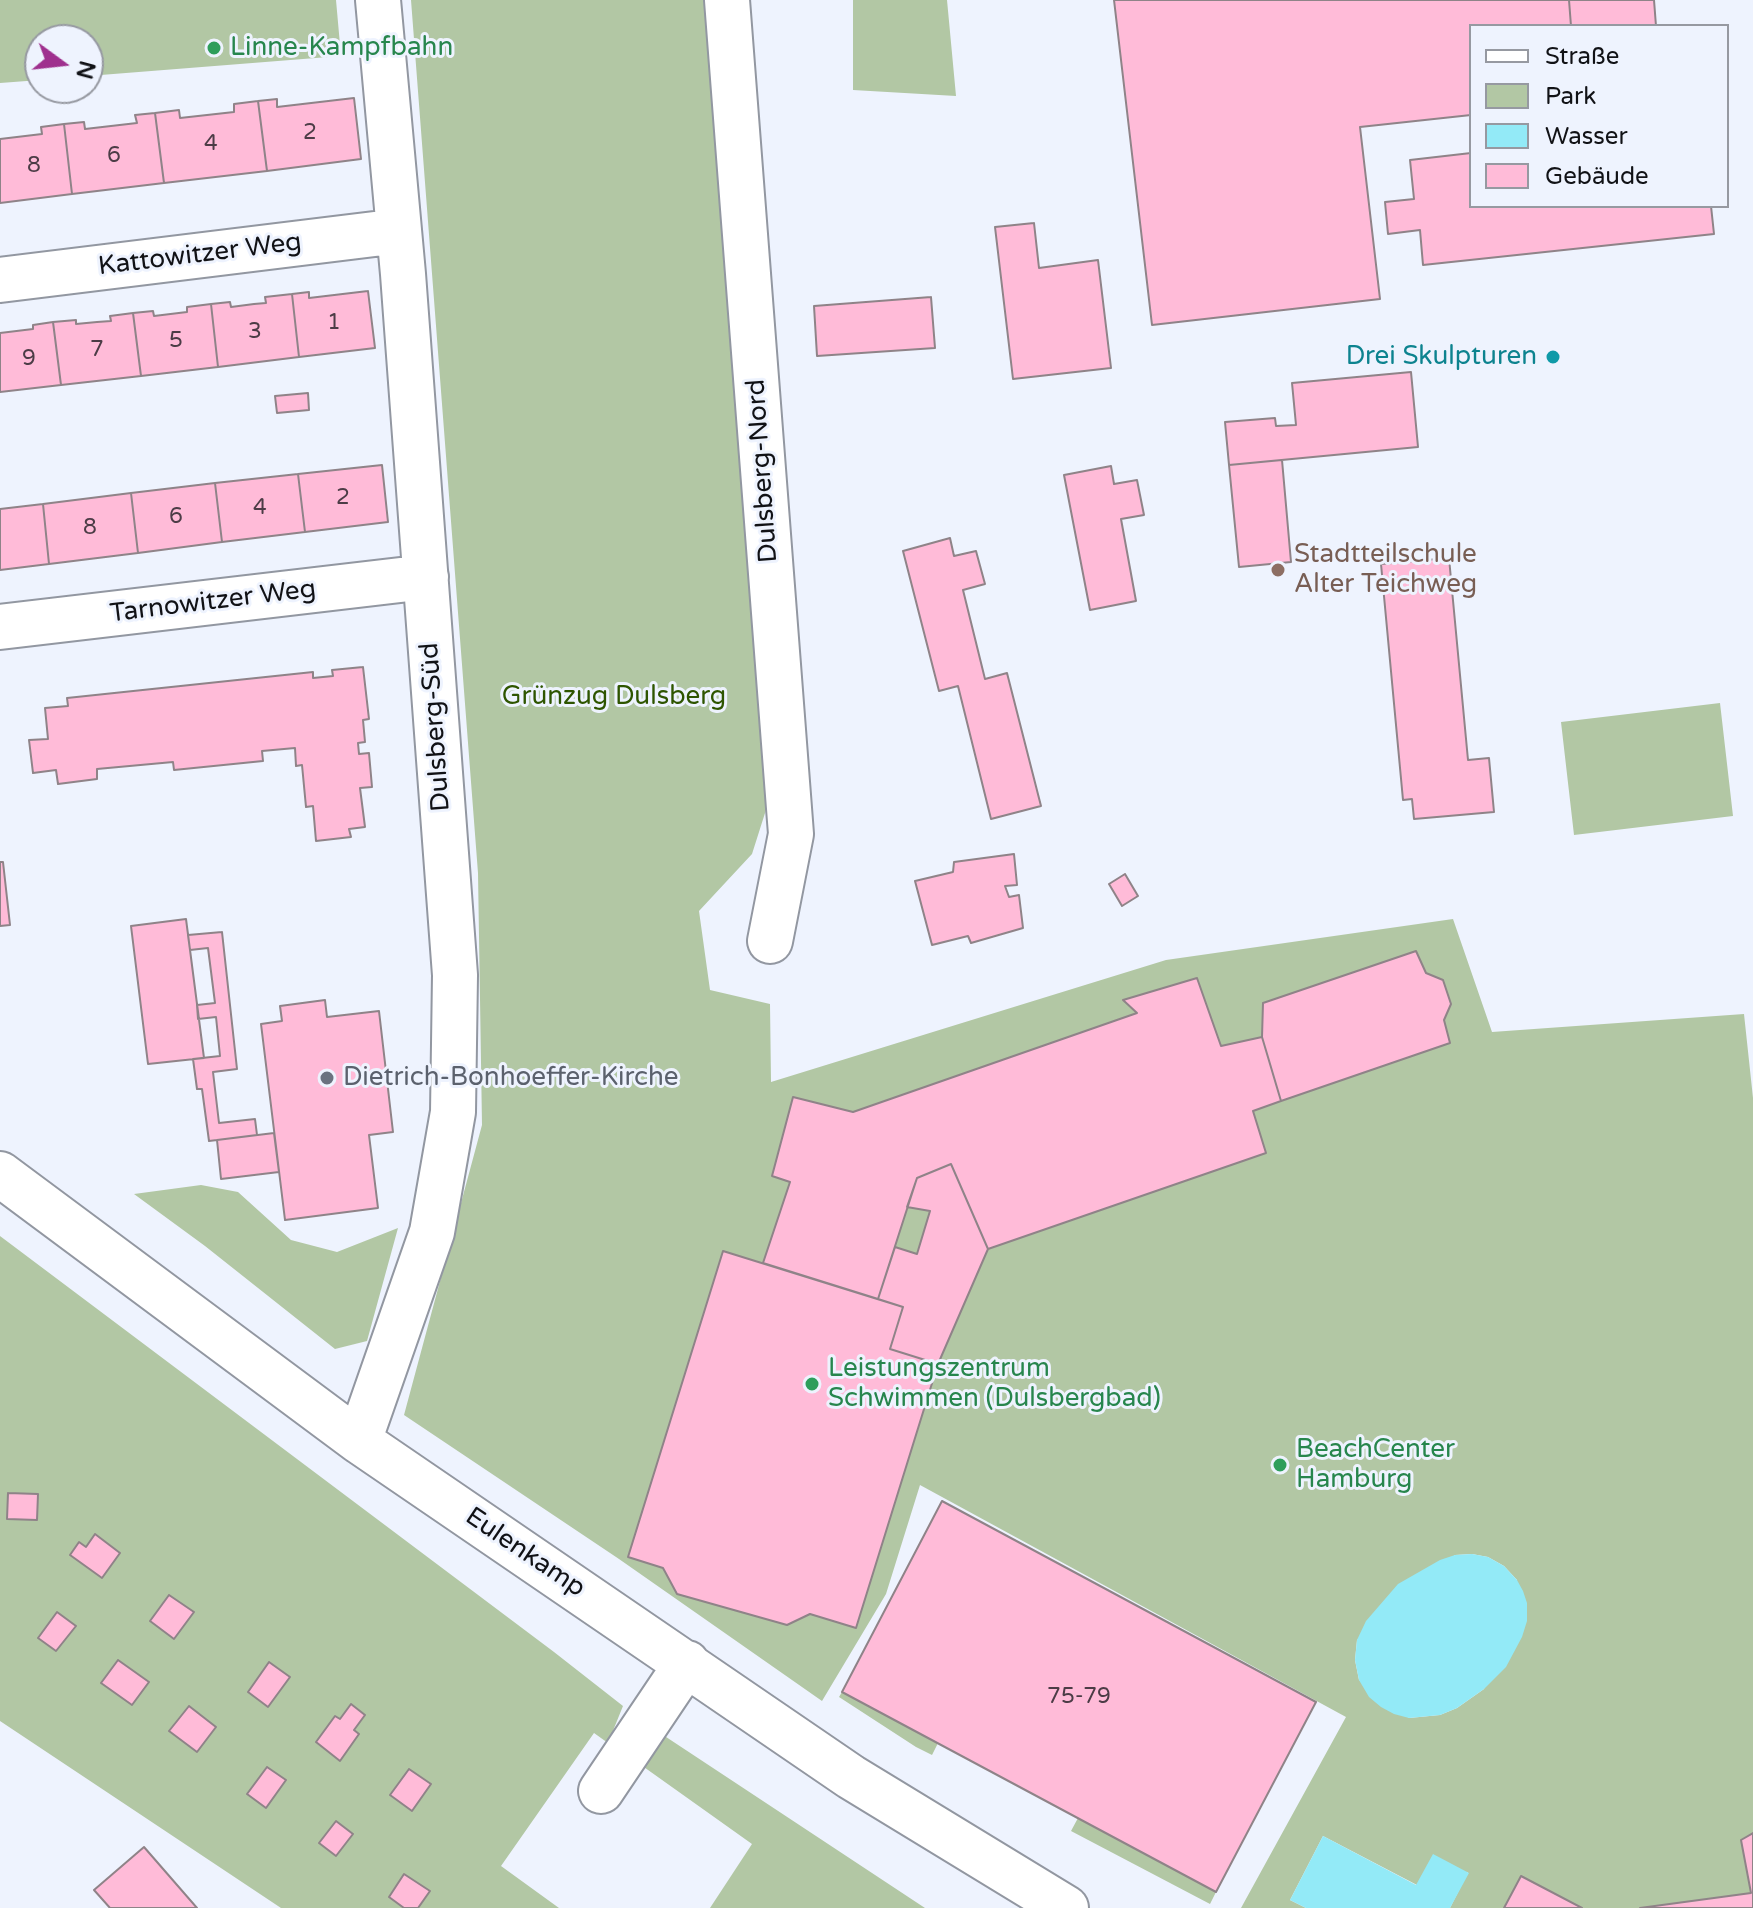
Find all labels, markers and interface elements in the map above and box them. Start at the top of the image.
north arrow [24,24,104,104]
legend [1469,24,1729,208]
place label: Linne-Kampfbahn [230,32,453,64]
marker: Linne-Kampfbahn [205,39,223,57]
text: Straße [1545,42,1619,71]
text: N [70,58,100,82]
text: Park [1545,82,1596,111]
house number: 2 [303,120,317,146]
text: Wasser [1545,122,1628,151]
house number: 4 [204,131,218,157]
house number: 6 [107,143,121,169]
house number: 8 [27,153,41,179]
text: Gebäude [1545,162,1649,191]
street label: Kattowitzer Weg [97,227,303,283]
house number: 1 [327,310,341,336]
house number: 3 [248,319,262,345]
house number: 5 [169,328,183,354]
house number: 7 [90,337,104,363]
place label: Drei Skulpturen [1346,341,1537,373]
house number: 9 [22,346,36,372]
marker: Drei Skulpturen [1544,348,1562,366]
street label: Dulsberg-Nord [741,378,785,564]
house number: 2 [336,485,350,511]
house number: 4 [253,495,267,521]
house number: 6 [169,504,183,530]
house number: 8 [83,515,97,541]
place label: Stadtteilschule Alter Teichweg [1294,539,1477,600]
marker: Stadtteilschule Alter Teichweg [1269,561,1287,579]
street label: Tarnowitzer Weg [108,574,318,630]
street label: Dulsberg-Süd [415,641,457,813]
park label: Grünzug Dulsberg [502,681,726,713]
place label: Dietrich-Bonhoeffer-Kirche [343,1062,679,1094]
marker: Dietrich-Bonhoeffer-Kirche [318,1069,336,1087]
place label: Leistungszentrum Schwimmen (Dulsbergbad) [828,1353,1161,1414]
marker: Leistungszentrum Schwimmen (Dulsbergbad) [803,1375,821,1393]
place label: BeachCenter Hamburg [1296,1434,1455,1496]
marker: BeachCenter Hamburg [1271,1456,1289,1474]
street label: Eulenkamp [459,1502,591,1604]
house number: 75-79 [1047,1684,1111,1710]

